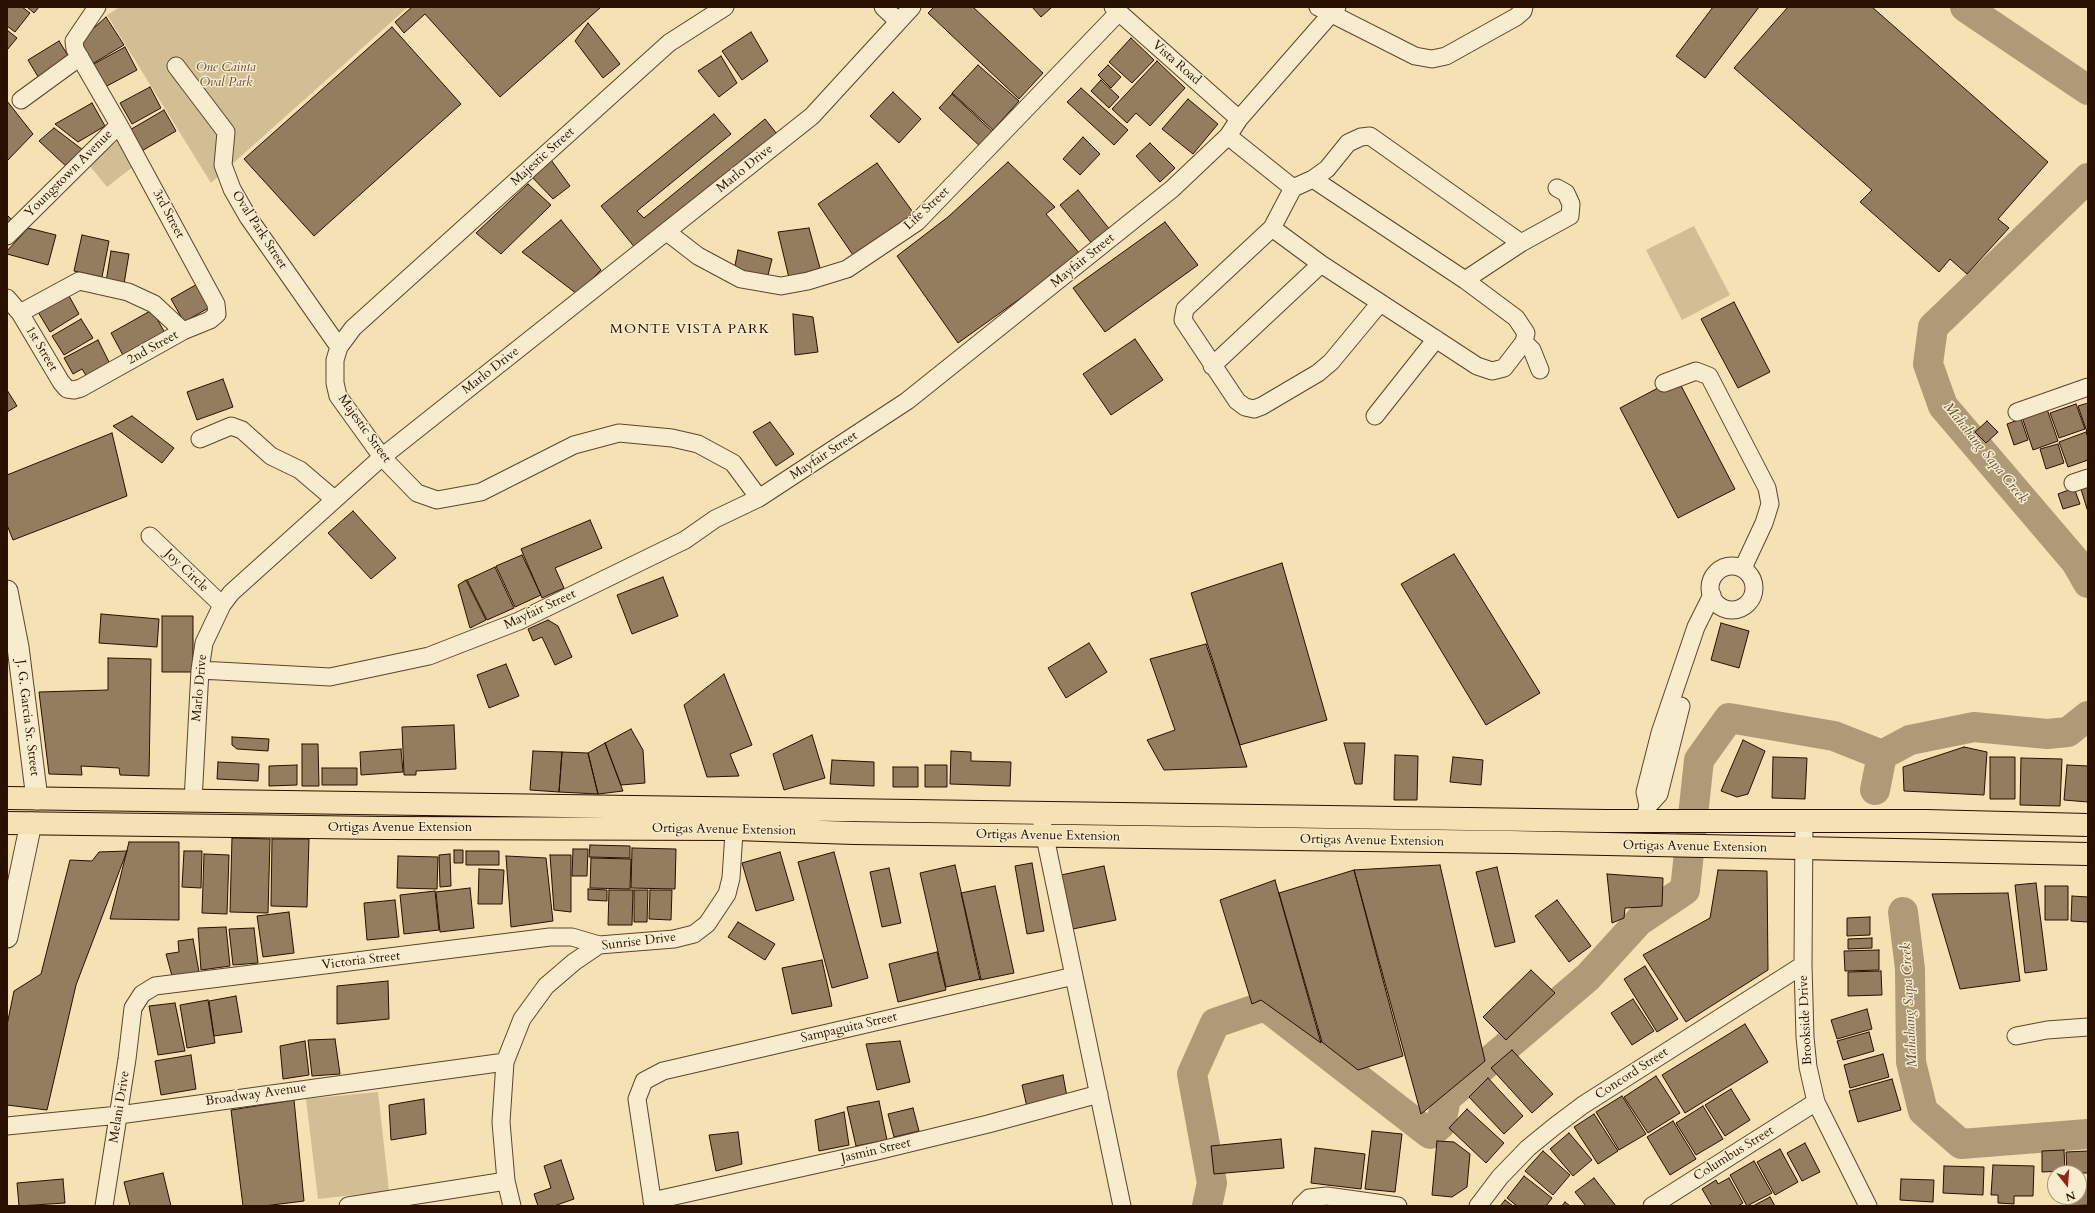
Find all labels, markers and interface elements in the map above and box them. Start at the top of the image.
street label: Vista Road [1148,38,1204,88]
park label: One Cainta Oval Park [196,60,256,91]
street label: Majestic Street [508,124,578,190]
street label: Youngstown Avenue [22,127,116,221]
street label: Marlo Drive [714,142,776,196]
street label: Life Street [901,184,953,234]
street label: 3rd Street [149,187,187,241]
street label: Oval Park Street [228,188,290,272]
street label: Mayfair Street [1048,231,1118,291]
district label: MONTE VISTA PARK [610,322,770,338]
street label: 1st Street [21,324,61,374]
street label: 2nd Street [125,328,181,368]
street label: Marlo Drive [459,344,523,398]
street label: Majestic Street [334,392,394,466]
water label: Mahabang Sapa Creek [1939,399,2031,507]
street label: Mayfair Street [787,428,861,484]
street label: Joy Circle [161,546,211,596]
street label: Mayfair Street [502,587,578,633]
street label: Marlo Drive [189,654,211,722]
street label: J. G. Garcia Sr. Street [12,659,42,777]
street label: Ortigas Avenue Extension [328,820,472,836]
street label: Ortigas Avenue Extension [652,821,796,839]
street label: Ortigas Avenue Extension [976,827,1120,845]
street label: Ortigas Avenue Extension [1300,832,1444,850]
street label: Ortigas Avenue Extension [1623,838,1767,856]
street label: Sunrise Drive [601,930,677,954]
water label: Mahabang Sapa Creek [1898,942,1922,1068]
street label: Victoria Street [321,948,401,974]
street label: Brookside Drive [1796,974,1816,1066]
street label: Sampaguita Street [799,1009,899,1047]
street label: Concord Street [1593,1045,1671,1103]
street label: Melani Drive [107,1070,133,1144]
street label: Broadway Avenue [205,1080,307,1110]
street label: Columbus Street [1691,1123,1777,1185]
street label: Jasmin Street [840,1135,912,1167]
north arrow [2047,1165,2087,1205]
text: N [2064,1187,2077,1205]

